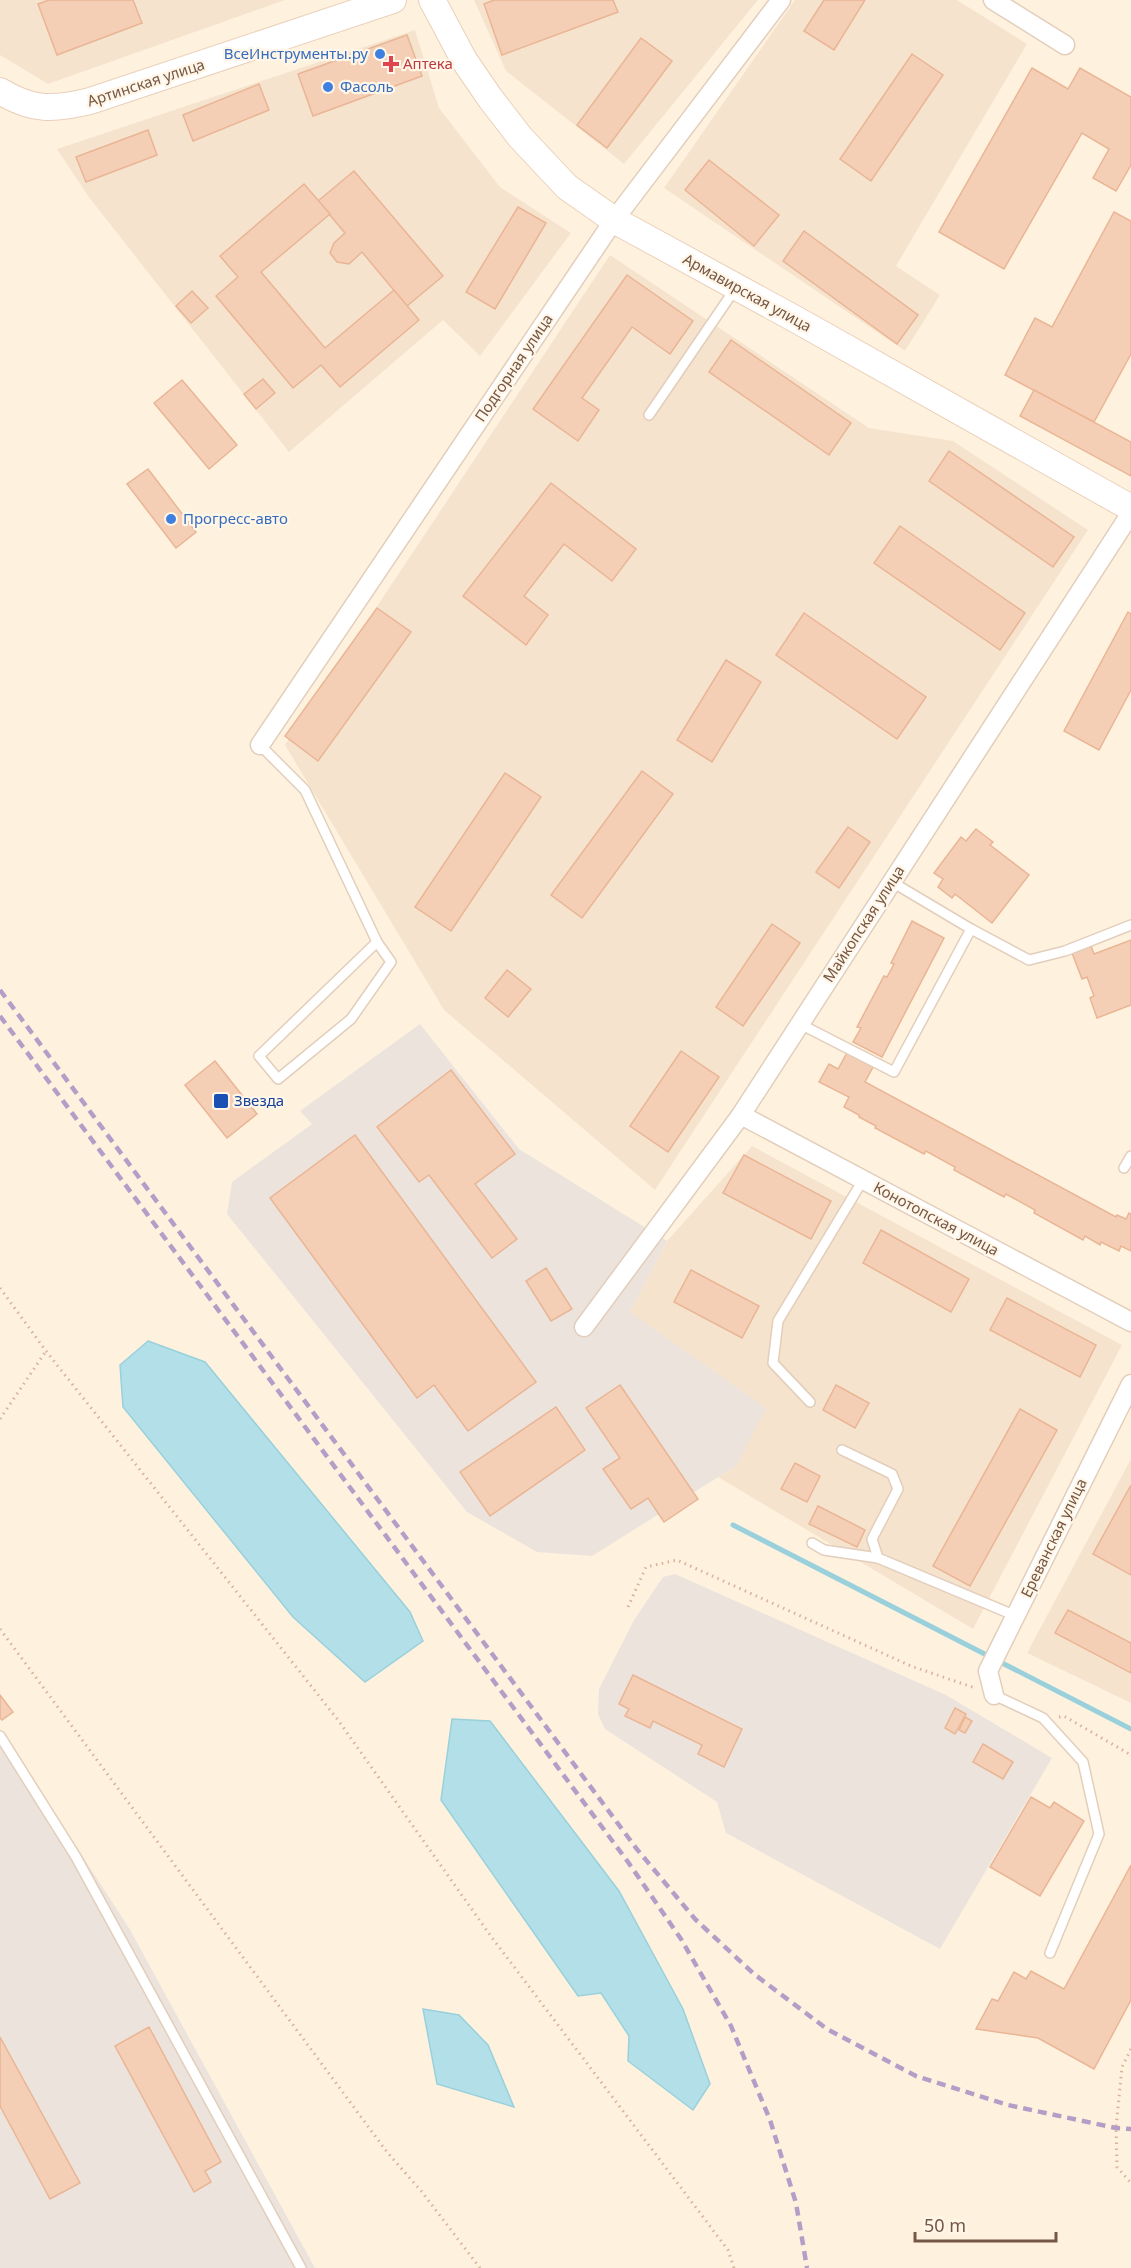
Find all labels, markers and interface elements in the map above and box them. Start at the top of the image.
place label: ВсеИнструменты.ру [224,43,368,63]
marker: ВсеИнструменты.ру [373,47,387,61]
place label: Аптека [403,53,453,73]
street label: Артинская улица [84,54,207,110]
marker: Аптека [384,57,398,71]
place label: Фасоль [340,76,394,96]
marker: Фасоль [321,80,335,94]
street label: Армавирская улица [680,248,815,336]
street label: Подгорная улица [470,310,557,425]
place label: Прогресс-авто [183,508,288,528]
marker: Прогресс-авто [164,512,178,526]
street label: Майкопская улица [818,861,908,986]
place label: Звезда [234,1090,284,1110]
marker: Звезда [212,1092,230,1110]
street label: Конотопская улица [870,1177,1003,1260]
street label: Ереванская улица [1016,1475,1091,1600]
scale bar [915,2205,1056,2243]
text: 50 m [924,2213,966,2237]

